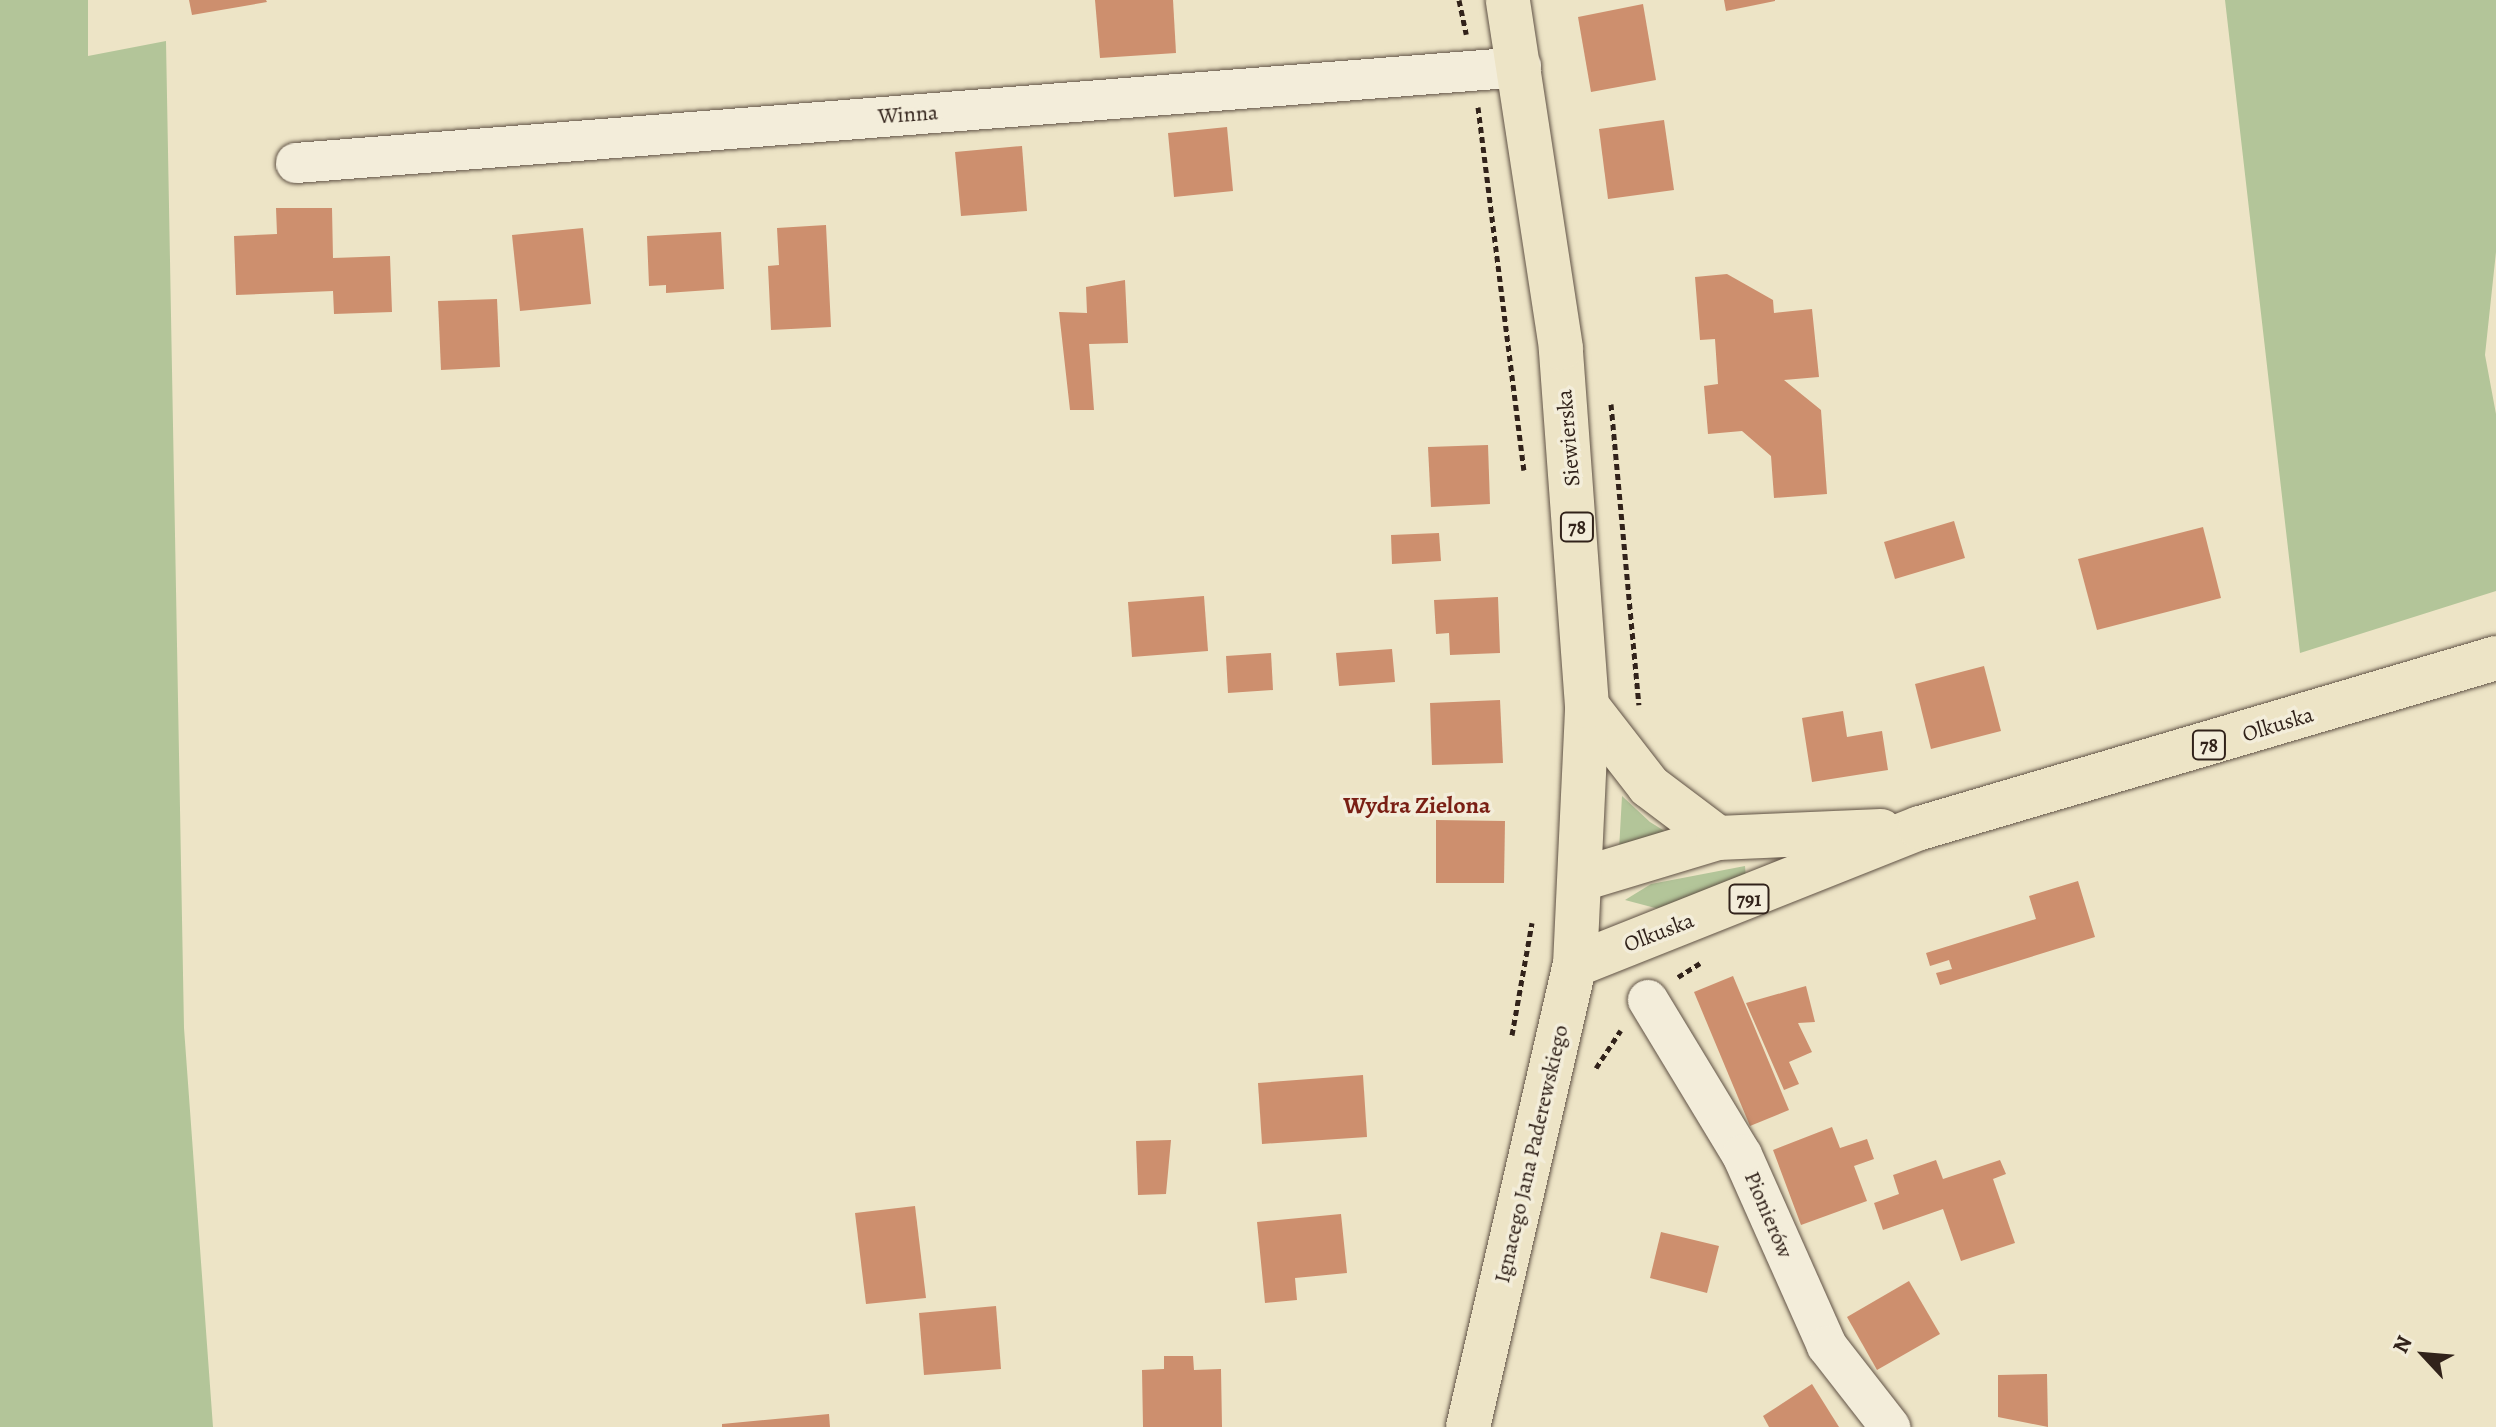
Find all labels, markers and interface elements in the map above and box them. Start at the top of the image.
street label: Winna [877,100,939,130]
street label: Siewierska [1552,388,1586,488]
road number: 78 [1559,511,1595,543]
street label: Olkuska [2239,702,2317,748]
road number: 78 [2191,729,2227,761]
district label: Wydra Zielona [1343,792,1491,820]
road number: 791 [1727,883,1771,915]
street label: Olkuska [1620,908,1698,958]
street label: Ignacego Jana Paderewskiego [1489,1022,1575,1286]
street label: Pionierów [1738,1168,1798,1262]
north arrow [2384,1315,2464,1395]
text: N [2385,1331,2419,1358]

